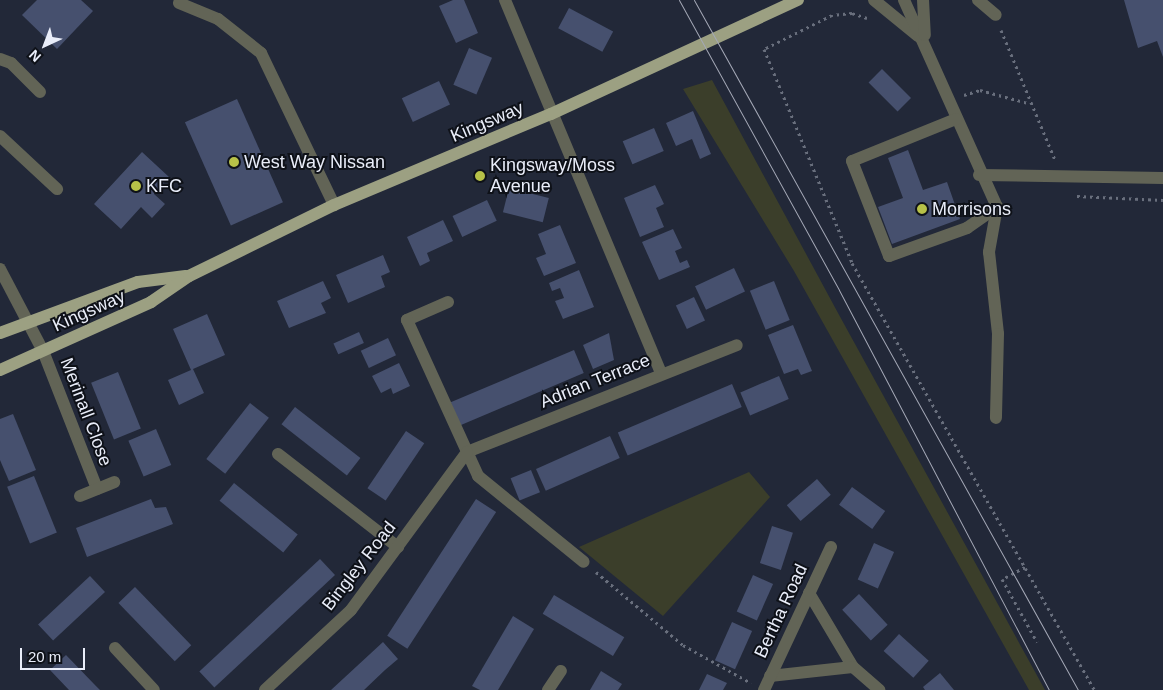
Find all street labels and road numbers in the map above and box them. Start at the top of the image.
street label: Kingsway [447,97,527,147]
street label: Kingsway [49,285,129,337]
street label: Adrian Terrace [537,349,653,413]
street label: Merinall Close [55,355,117,469]
street label: Bingley Road [318,517,400,615]
street label: Bertha Road [750,561,812,661]

